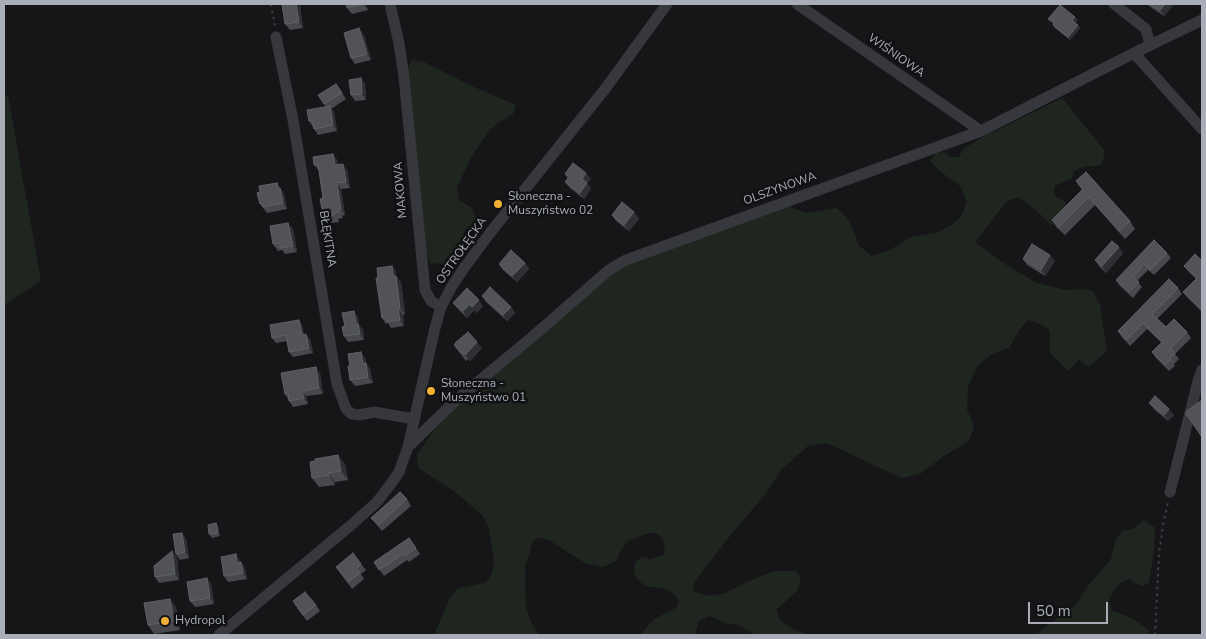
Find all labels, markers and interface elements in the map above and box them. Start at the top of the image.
street label: WIŚNIOWA [865,31,927,81]
street label: MAKOWA [391,161,411,219]
street label: OLSZYNOWA [742,169,818,209]
place label: Słoneczna - Muszyństwo 02 [508,190,593,218]
marker: Słoneczna - Muszyństwo 02 [492,198,504,210]
street label: BŁĘKITNA [315,210,339,268]
street label: OSTROŁĘCKA [434,215,490,287]
place label: Słoneczna - Muszyństwo 01 [441,377,526,405]
marker: Słoneczna - Muszyństwo 01 [425,385,437,397]
scale bar [1031,592,1111,624]
text: 50 m [1036,601,1071,621]
place label: Hydropol [175,614,225,628]
marker: Hydropol [159,615,171,627]

